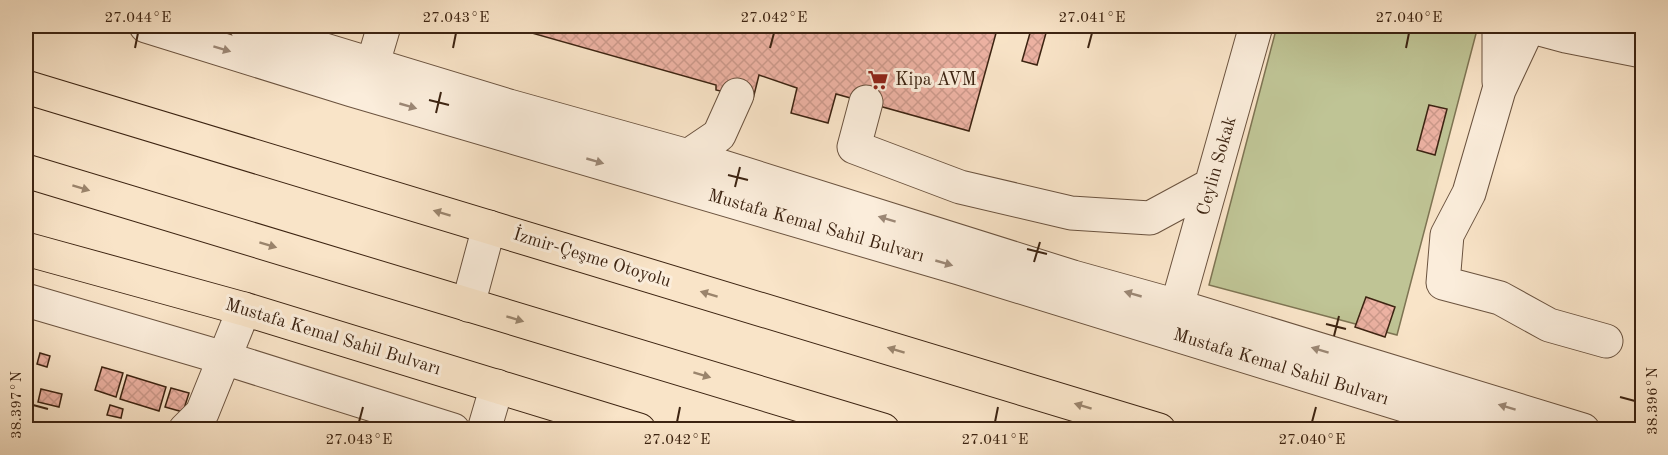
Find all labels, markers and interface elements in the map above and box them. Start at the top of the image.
text: 27.044°E [105,11,171,26]
text: 27.043°E [423,11,489,26]
text: 27.042°E [741,11,807,26]
text: 27.041°E [1059,11,1125,26]
text: 27.040°E [1376,11,1442,26]
one-way arrow [213,45,231,54]
supermarket icon: Kipa AVM [866,68,890,92]
place label: Kipa AVM [895,71,977,89]
one-way arrow [399,102,417,111]
street label: Ceylin Sokak [1194,114,1240,218]
one-way arrow [587,157,605,166]
one-way arrow [72,184,90,193]
street label: Mustafa Kemal Sahil Bulvarı [706,186,926,266]
one-way arrow [433,208,451,217]
one-way arrow [878,213,896,223]
street label: İzmir-Çeşme Otoyolu [511,223,674,291]
one-way arrow [259,241,277,250]
one-way arrow [935,259,953,268]
one-way arrow [700,288,718,298]
one-way arrow [1124,288,1143,298]
street label: Mustafa Kemal Sahil Bulvarı [223,296,443,378]
one-way arrow [506,315,524,324]
street label: Mustafa Kemal Sahil Bulvarı [1171,326,1391,408]
one-way arrow [887,345,905,354]
one-way arrow [1311,345,1329,354]
text: 38.396°N [1646,367,1661,435]
text: 38.397°N [10,371,25,439]
one-way arrow [693,371,711,380]
one-way arrow [1073,401,1091,411]
one-way arrow [1498,402,1516,411]
text: 27.043°E [326,433,392,448]
text: 27.042°E [644,433,710,448]
text: 27.041°E [962,433,1028,448]
text: 27.040°E [1279,433,1345,448]

